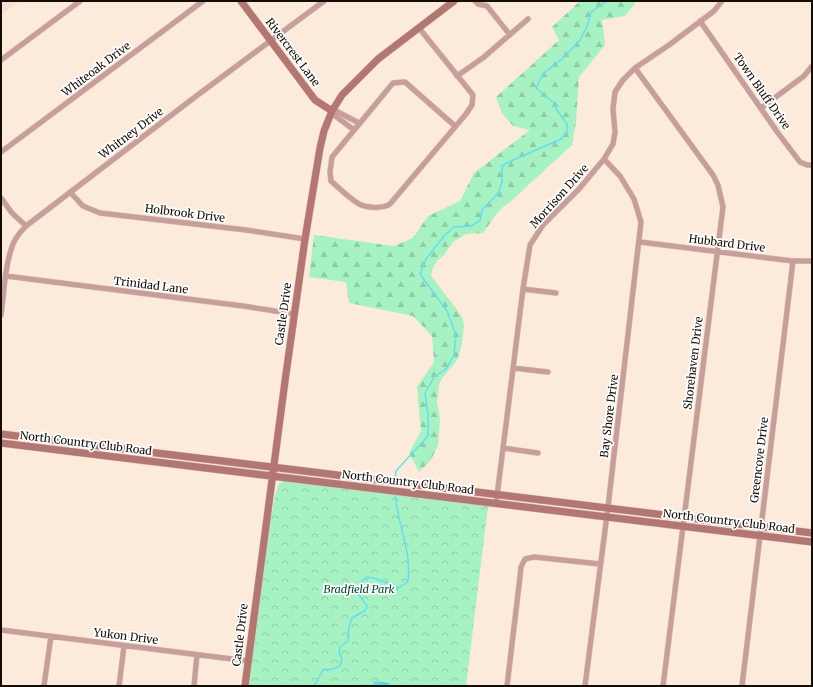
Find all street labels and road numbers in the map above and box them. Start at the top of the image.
street label: Rivercrest Lane [263,15,323,89]
street label: Whiteoak Drive [58,38,133,100]
street label: Town Bluff Drive [730,50,794,132]
street label: Whitney Drive [95,104,166,162]
street label: Morrison Drive [527,161,591,231]
street label: Holbrook Drive [144,201,226,225]
street label: Hubbard Drive [688,231,766,255]
street label: Trinidad Lane [113,273,189,297]
street label: Castle Drive [272,281,294,346]
street label: Shorehaven Drive [680,315,706,410]
street label: Bay Shore Drive [597,373,621,459]
street label: Greencove Drive [747,416,771,504]
street label: North Country Club Road [19,428,153,458]
street label: North Country Club Road [341,467,475,497]
street label: North Country Club Road [662,506,796,536]
street label: Castle Drive [229,603,251,667]
street label: Yukon Drive [92,625,159,647]

